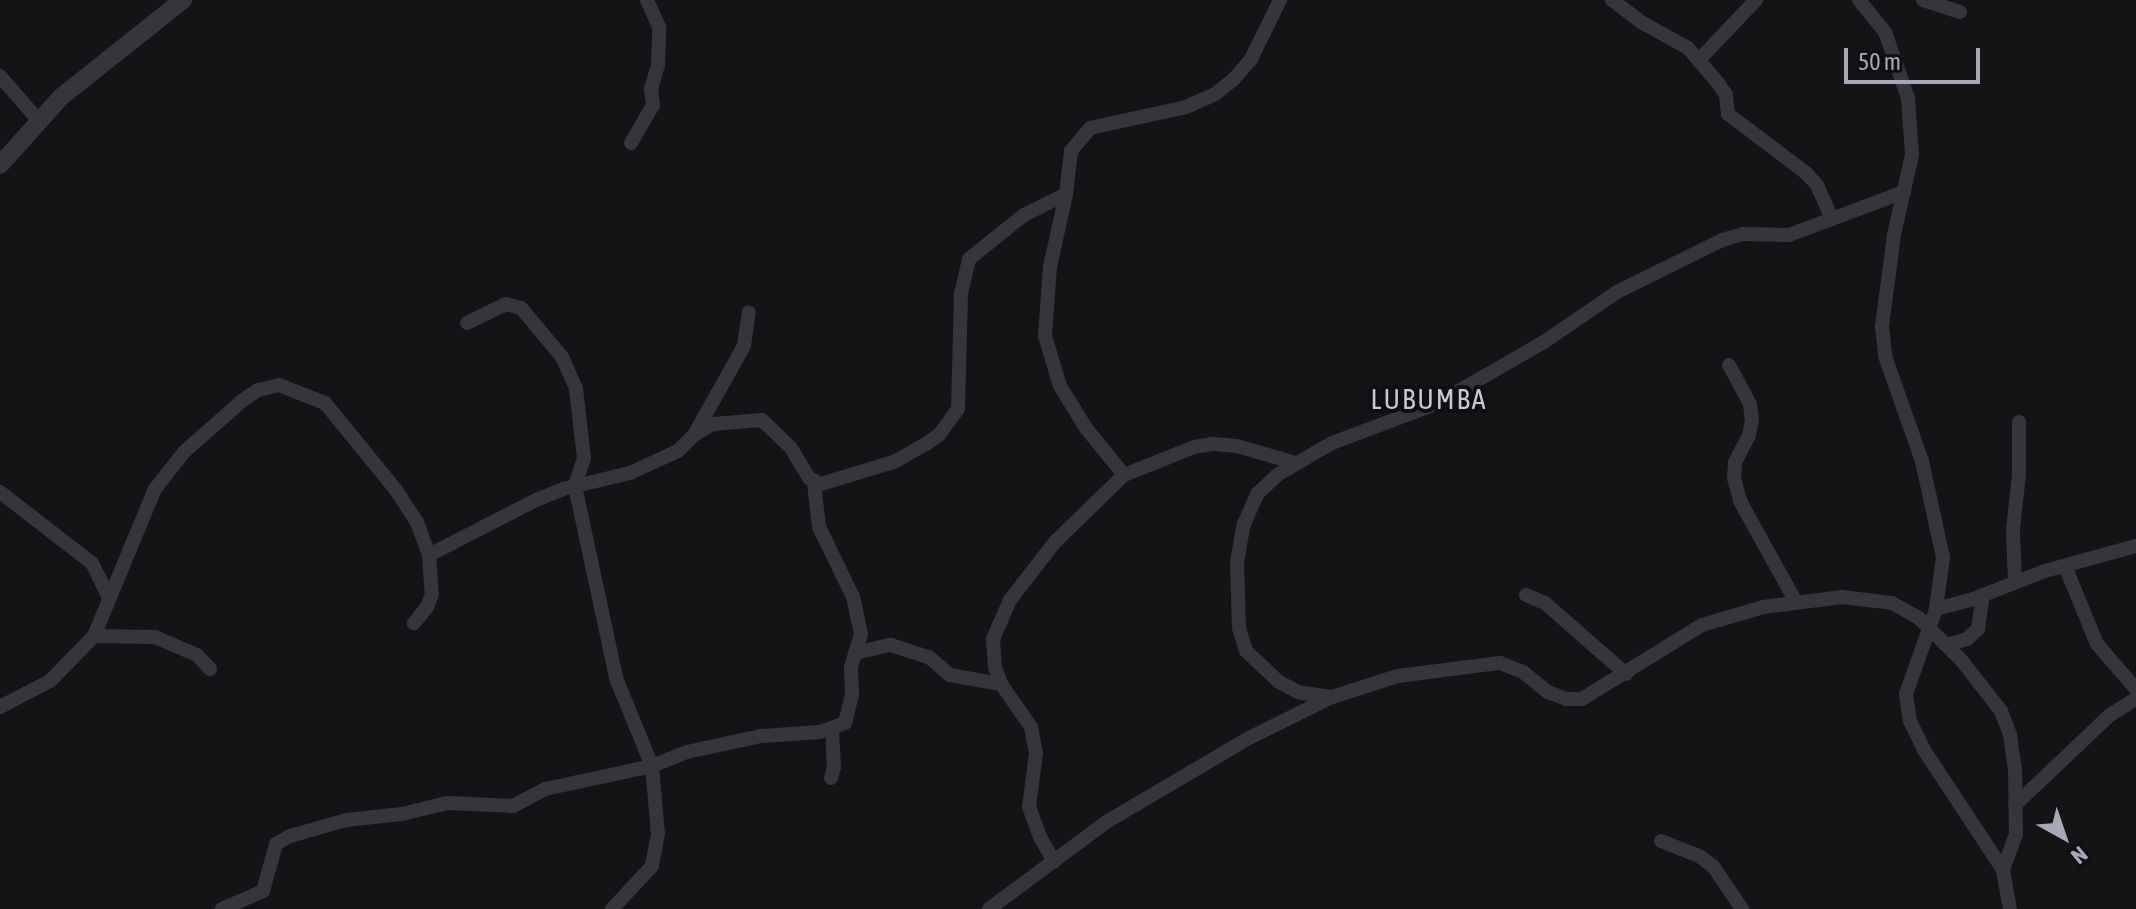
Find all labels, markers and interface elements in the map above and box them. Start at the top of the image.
scale bar [1848,32,1984,82]
text: 50 m [1858,48,1901,75]
district label: LUBUMBA [1371,382,1487,416]
north arrow [2024,797,2104,877]
text: N [2066,841,2093,870]

